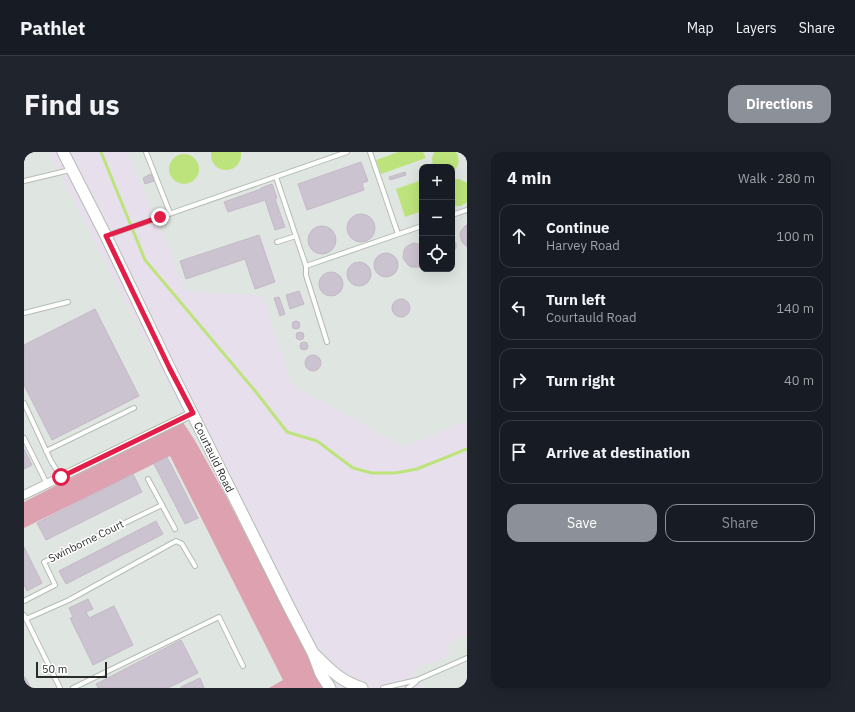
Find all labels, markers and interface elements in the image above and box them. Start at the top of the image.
text: Pathlet [20,16,85,40]
text: Map [687,19,714,37]
text: Layers [736,19,777,37]
text: Share [799,19,835,37]
button: Directions [728,85,831,123]
text: Find us [24,86,120,123]
map controls [419,164,455,272]
button: + [419,164,455,200]
text: 4 min [507,167,551,189]
text: Walk · 280 m [738,170,815,187]
button: − [419,200,455,236]
route end [151,208,169,226]
text: Continue [546,218,610,237]
icon: ahead [508,225,530,247]
text: 100 m [776,228,814,245]
button: locate [419,236,455,272]
text: Harvey Road [546,237,620,254]
text: Turn left [546,290,606,309]
icon: left [508,297,530,319]
text: 140 m [776,300,814,317]
text: Courtauld Road [546,309,636,326]
icon: right [508,369,530,391]
text: Turn right [546,371,615,390]
text: 40 m [784,372,814,389]
street label: Courtauld Road [191,420,237,494]
icon: arrive [508,441,530,463]
text: Arrive at destination [546,443,690,462]
route start [52,468,70,486]
button: Save [507,504,657,542]
button: Share [665,504,815,542]
street label: Swinborne Court [46,517,126,565]
scale bar [36,660,107,679]
text: 50 m [42,662,67,676]

